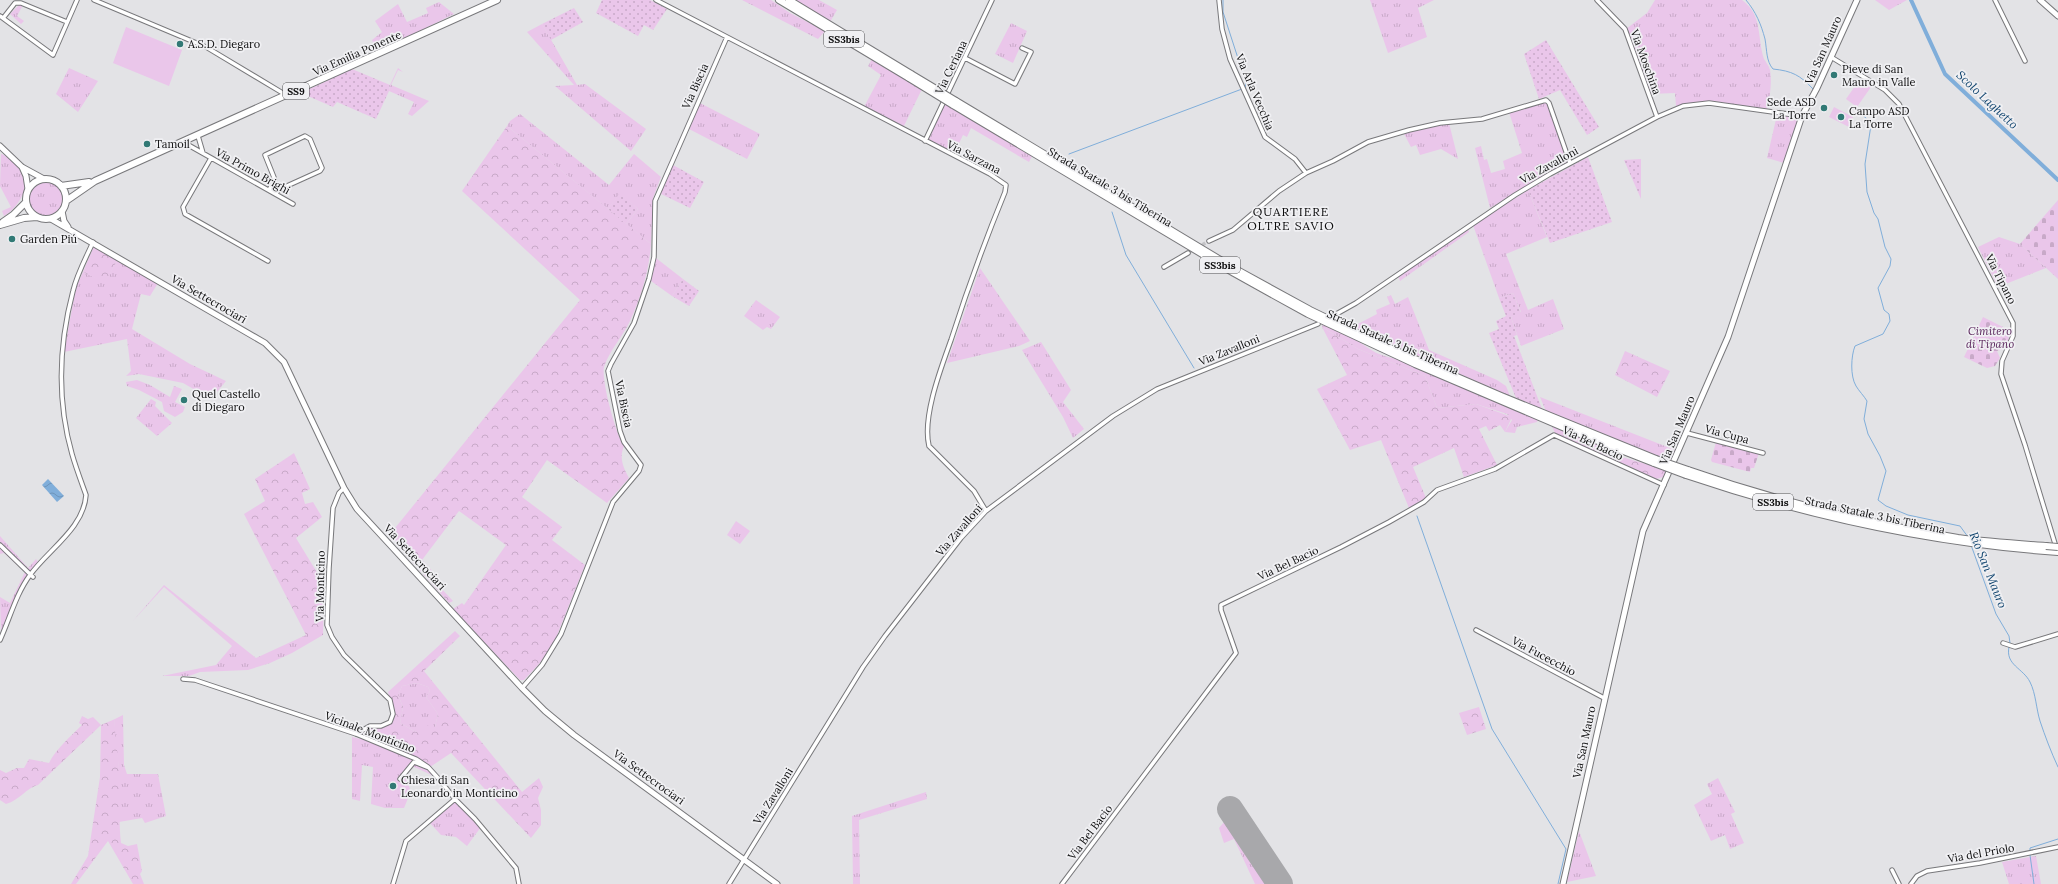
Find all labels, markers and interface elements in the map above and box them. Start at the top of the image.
street label: Via San Mauro [1801,14,1844,87]
street label: Via Emilia Ponente [310,27,404,79]
street label: Via Moschina [1627,27,1664,97]
road number: SS3bis [824,31,864,47]
place label: A.S.D. Diegaro [187,37,260,51]
street label: Via Ceriana [932,37,970,97]
marker: A.S.D. Diegaro [175,39,185,49]
street label: Via Arla Vecchia [1232,51,1277,133]
street label: Via Biscia [678,61,711,112]
place label: Pieve di San Mauro in Valle [1842,62,1916,89]
water label: Scolo Laghetto [1953,67,2021,132]
marker: Pieve di San Mauro in Valle [1829,70,1839,80]
road number: SS9 [283,83,309,99]
place label: Sede ASD La Torre [1767,95,1816,122]
marker: Sede ASD La Torre [1819,103,1829,113]
place label: Campo ASD La Torre [1849,104,1909,131]
marker: Campo ASD La Torre [1836,112,1846,122]
street label: Via Sarzana [944,136,1004,177]
place label: Tamoil [155,137,190,151]
marker: Tamoil [142,139,152,149]
street label: Via Zavalloni [1517,143,1580,187]
street label: Via Primo Brighi [212,144,293,197]
street label: Strada Statale 3 bis Tiberina [1045,144,1175,230]
district label: QUARTIERE OLTRE SAVIO [1247,204,1335,233]
place label: Garden Piú [20,232,78,246]
marker: Garden Piú [7,234,17,244]
street label: Via Tipano [1982,251,2020,306]
road number: SS3bis [1200,257,1240,273]
street label: Via Settecrociari [168,271,249,326]
street label: Strada Statale 3 bis Tiberina [1325,307,1461,378]
park label: Cimitero di Tipano [1966,324,2014,351]
street label: Via Zavalloni [1196,331,1261,369]
street label: Via Biscia [612,378,636,429]
place label: Quel Castello di Diegaro [192,387,260,414]
street label: Via San Mauro [1656,393,1698,468]
marker: Quel Castello di Diegaro [179,395,189,405]
street label: Via Cupa [1702,421,1751,447]
street label: Via Bel Bacio [1560,422,1626,463]
street label: Strada Statale 3 bis Tiberina [1804,493,1947,537]
road number: SS3bis [1753,494,1793,510]
street label: Via Zavalloni [932,501,985,560]
street label: Via Settecrociari [380,520,449,593]
water label: Rio San Mauro [1966,530,2011,610]
street label: Via Bel Bacio [1255,543,1321,584]
street label: Via Monticino [312,550,328,623]
street label: Via Fucecchio [1509,633,1578,679]
street label: Via San Mauro [1569,705,1598,780]
street label: Vicinale Monticino [322,708,417,756]
street label: Via Settecrociari [610,746,687,808]
street label: Via Zavalloni [750,765,796,828]
place label: Chiesa di San Leonardo in Monticino [401,773,518,800]
marker: Chiesa di San Leonardo in Monticino [388,781,398,791]
street label: Via Bel Bacio [1064,802,1115,863]
street label: Via del Priolo [1946,840,2015,866]

